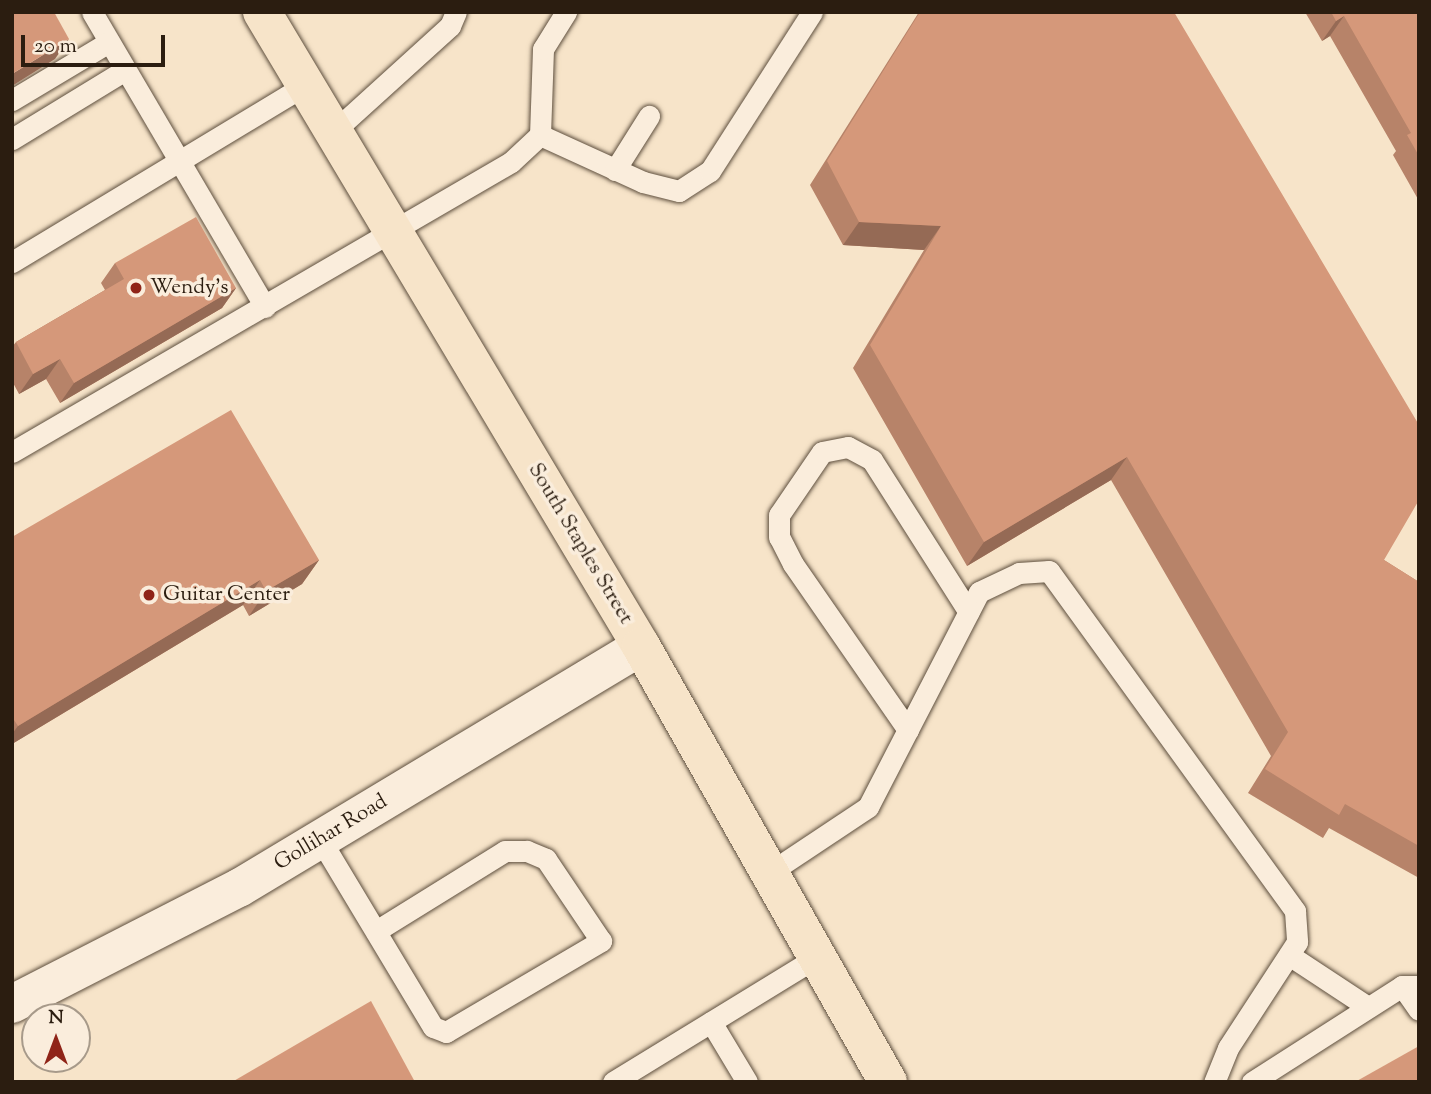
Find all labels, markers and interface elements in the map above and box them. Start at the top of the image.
scale bar [24,21,168,65]
text: 20 m [34,32,77,62]
place label: Wendy's [150,275,229,301]
marker: Wendy's [128,280,144,296]
street label: South Staples Street [522,459,638,629]
place label: Guitar Center [163,582,290,608]
marker: Guitar Center [141,587,157,603]
street label: Gollihar Road [270,789,392,877]
north arrow [21,1003,91,1073]
text: N [48,1005,64,1032]

